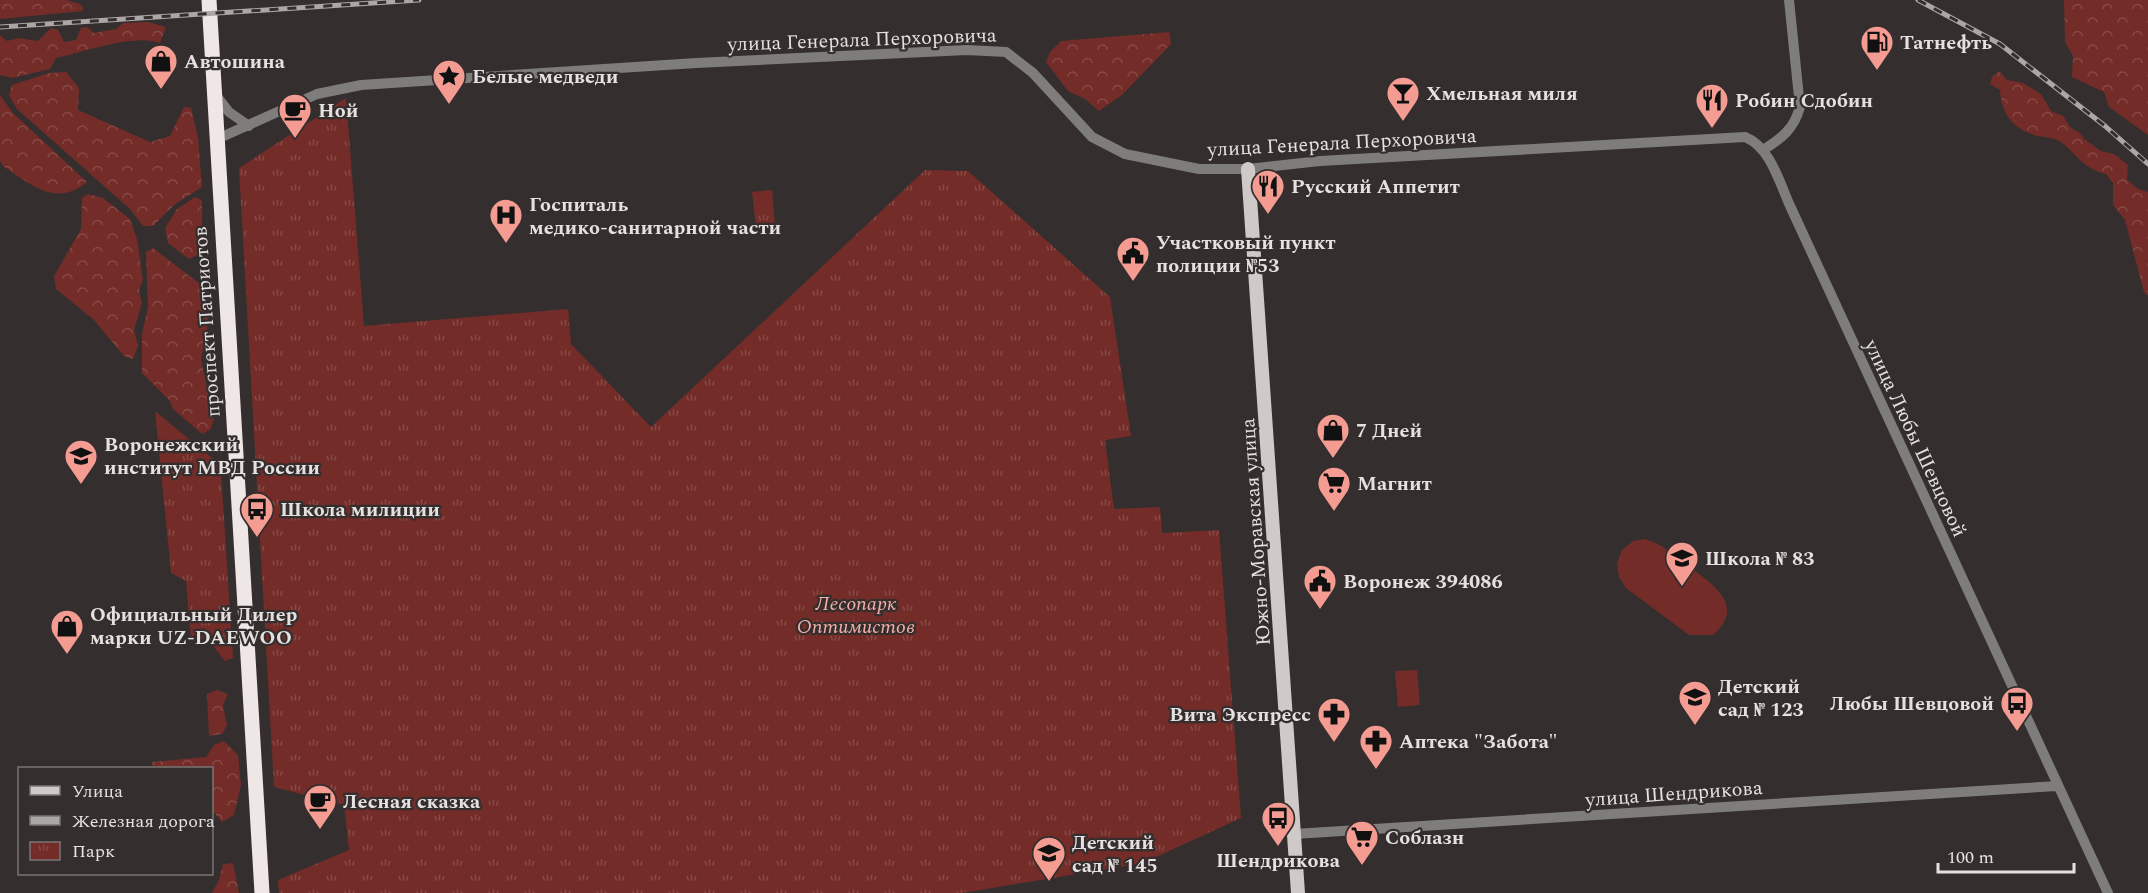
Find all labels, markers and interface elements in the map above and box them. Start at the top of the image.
street label: улица Генерала Перхоровича [726,20,997,60]
fuel station icon: Татнефть [1859,24,1895,71]
place label: Татнефть [1900,28,1992,58]
shop icon: Автошина [143,43,179,90]
place label: Автошина [184,47,286,77]
place icon: Белые медведи [431,58,467,105]
place label: Белые медведи [472,62,619,92]
bar icon: Хмельная миля [1385,75,1421,122]
place label: Хмельная миля [1426,79,1578,109]
restaurant icon: Робин Сдобин [1694,82,1730,129]
place label: Робин Сдобин [1735,86,1873,116]
cafe icon: Ной [277,92,313,139]
place label: Ной [318,96,359,126]
street label: улица Генерала Перхоровича [1206,121,1478,165]
restaurant icon: Русский Аппетит [1250,168,1286,215]
place label: Русский Аппетит [1291,172,1460,202]
place label: Госпиталь медико-санитарной части [529,190,782,243]
hospital icon: Госпиталь медико-санитарной части [488,197,524,244]
street label: проспект Патриотов [185,226,229,418]
place label: Участковый пункт полиции №53 [1156,228,1336,281]
public building icon: Участковый пункт полиции №53 [1115,235,1151,282]
street label: улица Любы Шевцовой [1856,334,1974,542]
shop icon: 7 Дней [1315,412,1351,459]
place label: 7 Дней [1356,416,1422,446]
street label: Южно-Моравская улица [1233,417,1279,647]
place label: Воронежский институт МВД России [104,430,320,483]
school or university icon: Воронежский институт МВД России [63,438,99,485]
supermarket icon: Магнит [1316,465,1352,512]
place label: Магнит [1357,469,1432,499]
bus stop icon: Школа милиции [239,491,275,538]
place label: Школа милиции [280,495,440,525]
school or university icon: Школа № 83 [1664,540,1700,587]
place label: Школа № 83 [1705,544,1814,574]
public building icon: Воронеж 394086 [1302,563,1338,610]
place label: Воронеж 394086 [1343,567,1503,597]
park label: Лесопарк Оптимистов [797,589,915,642]
place label: Официальный Дилер марки UZ-DAEWOO [90,600,298,653]
shop icon: Официальный Дилер марки UZ-DAEWOO [49,608,85,655]
place label: Детский сад № 123 [1718,672,1804,725]
school or university icon: Детский сад № 123 [1677,679,1713,726]
bus stop icon: Любы Шевцовой [1999,685,2035,732]
place label: Любы Шевцовой [1830,689,1994,719]
pharmacy icon: Вита Экспресс [1316,696,1352,743]
place label: Вита Экспресс [1169,700,1311,730]
pharmacy icon: Аптека "Забота" [1358,723,1394,770]
place label: Аптека "Забота" [1399,727,1557,757]
legend [18,767,213,875]
street label: улица Шендрикова [1583,773,1764,815]
text: Улица [72,778,123,805]
cafe icon: Лесная сказка [302,783,338,830]
place label: Лесная сказка [343,787,481,817]
bus stop icon: Шендрикова [1260,800,1296,847]
text: Железная дорога [72,808,215,835]
supermarket icon: Соблазн [1344,819,1380,866]
place label: Соблазн [1385,823,1464,853]
place label: Детский сад № 145 [1072,828,1158,881]
school or university icon: Детский сад № 145 [1031,835,1067,882]
scale bar [1938,836,2074,874]
text: Парк [72,838,115,865]
text: 100 m [1947,844,1994,871]
place label: Шендрикова [1216,846,1341,876]

